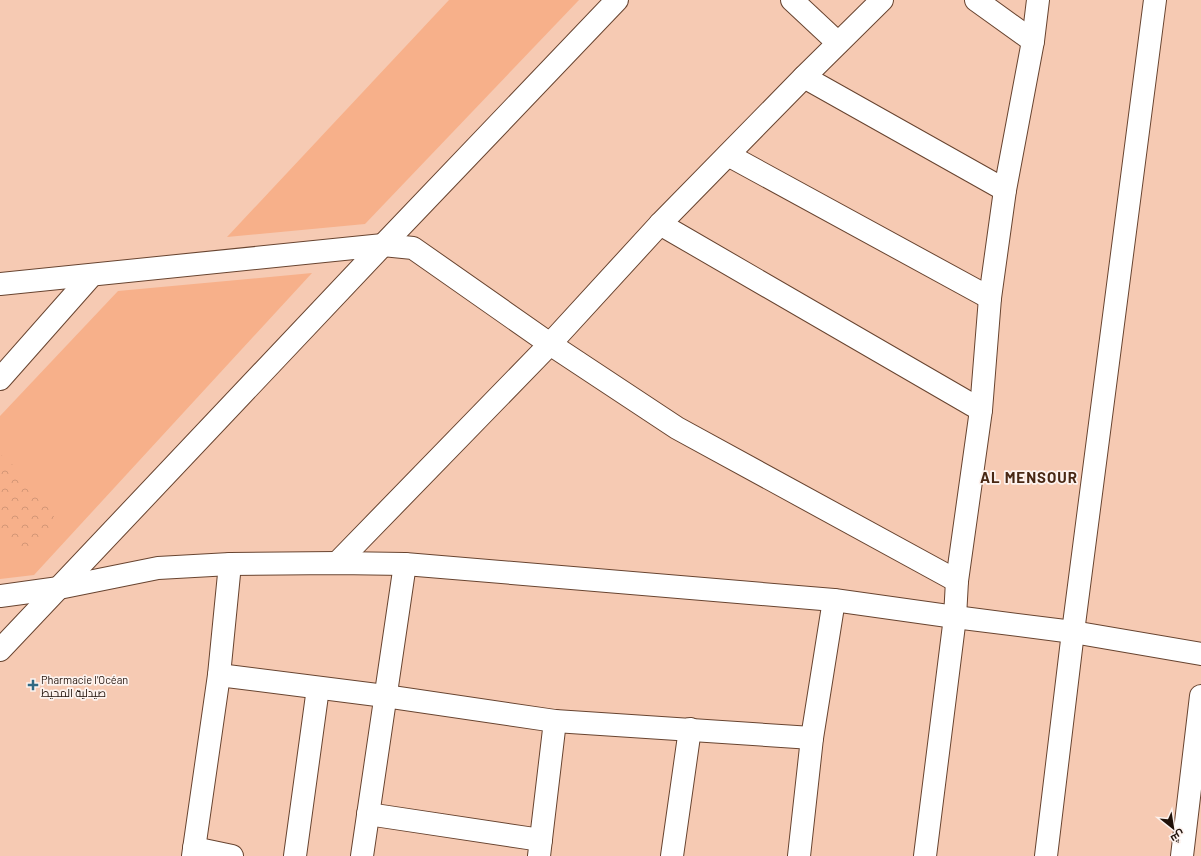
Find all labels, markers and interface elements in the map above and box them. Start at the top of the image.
district label: AL MENSOUR [980,468,1078,486]
place label: Pharmacie l'Océan صيدلية المحيط [41,673,128,699]
marker: Pharmacie l'Océan صيدلية المحيط [28,680,38,690]
north arrow [1153,808,1193,848]
text: ش [1168,827,1188,846]

